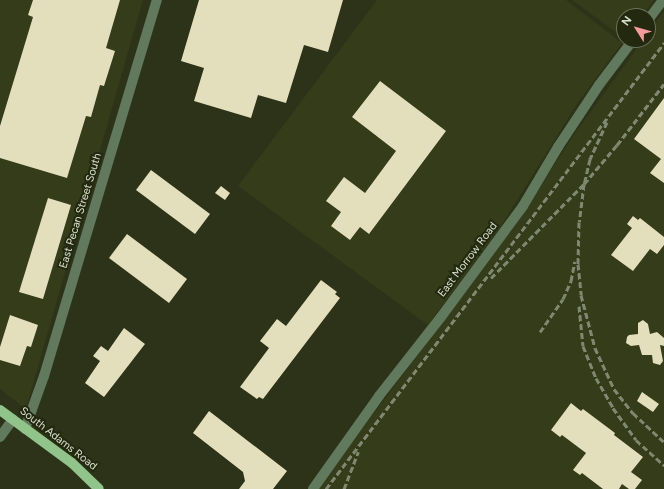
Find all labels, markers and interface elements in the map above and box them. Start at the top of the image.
north arrow [616,8,656,48]
text: N [619,14,635,28]
street label: East Pecan Street South [57,152,105,270]
street label: East Morrow Road [436,220,500,300]
street label: South Adams Road [17,405,99,473]

